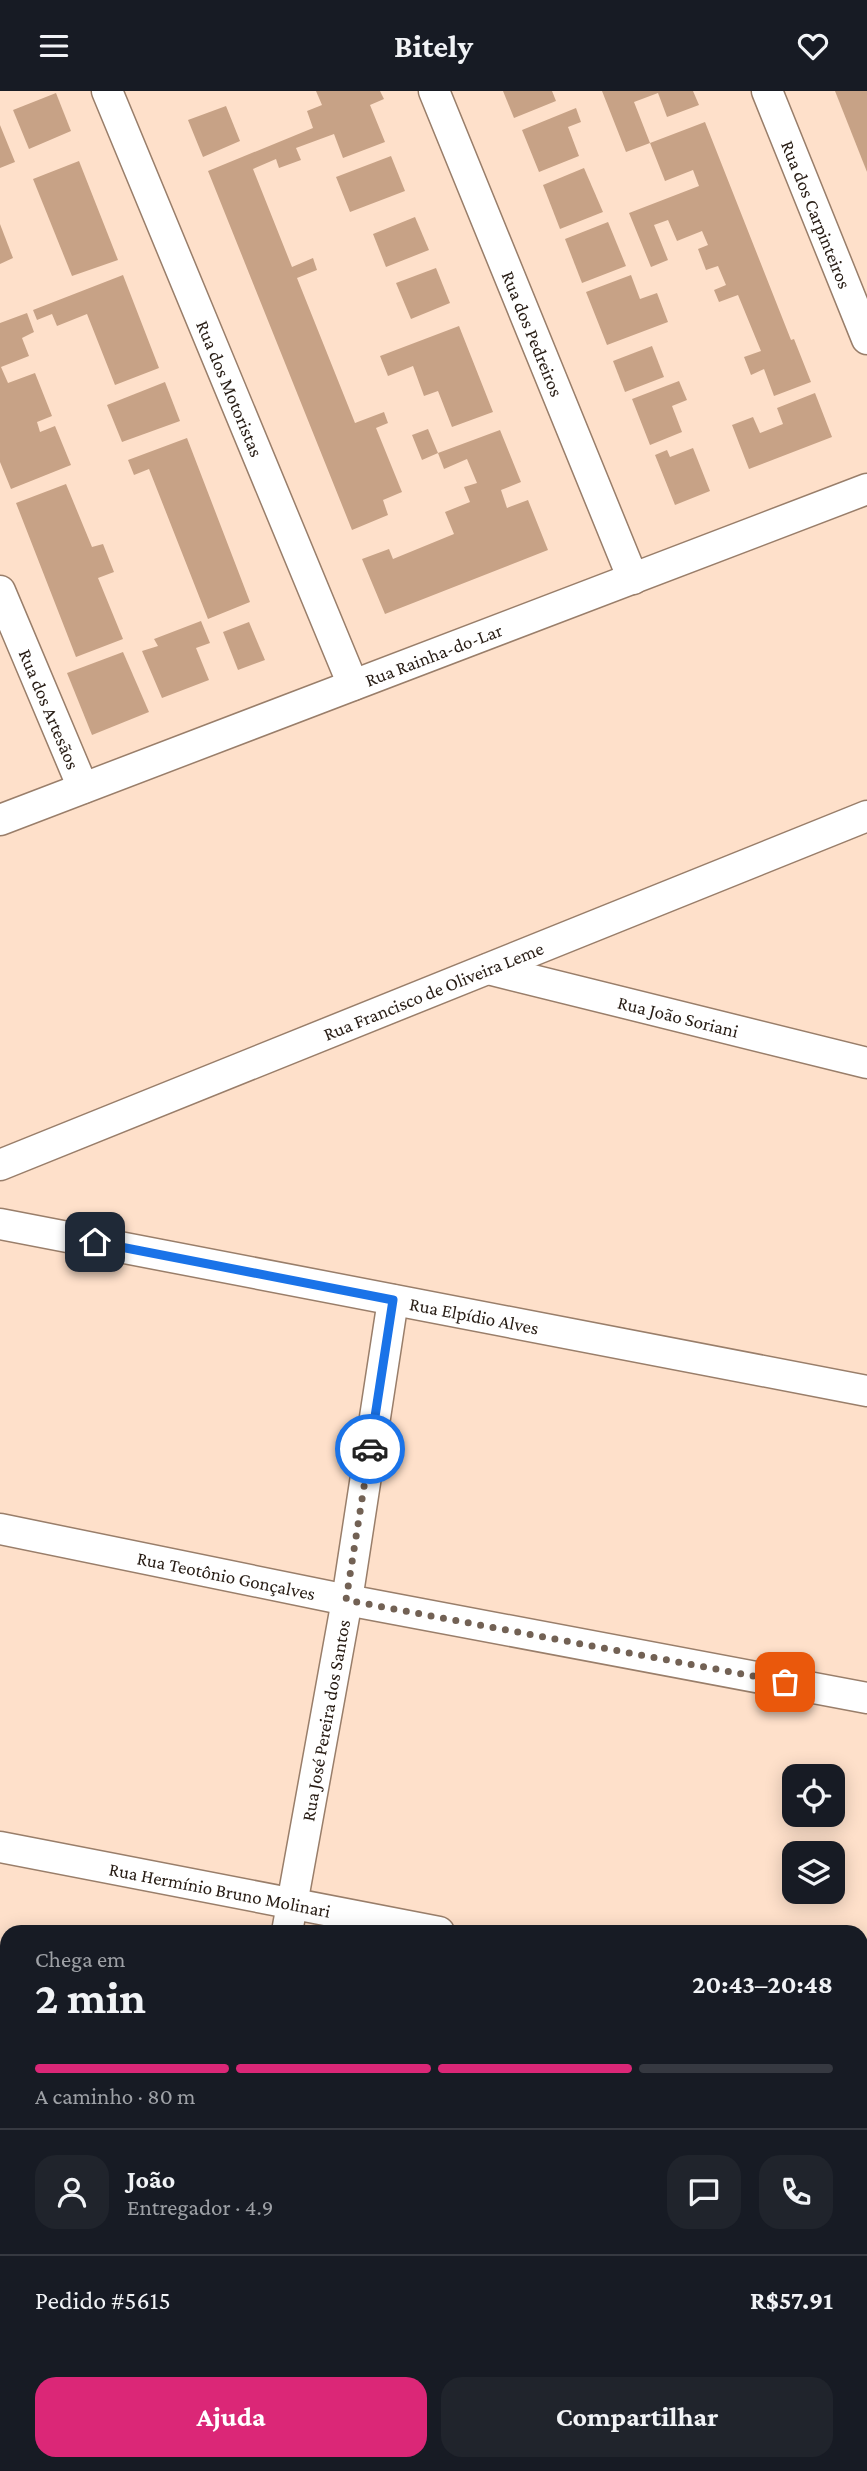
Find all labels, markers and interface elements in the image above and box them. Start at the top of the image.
icon: menu [35,27,73,65]
icon: heart [794,27,832,65]
text: Bitely [394,28,473,64]
street label: Rua dos Carpinteiros [777,137,856,292]
street label: Rua dos Pedreiros [497,268,567,400]
street label: Rua dos Motoristas [192,317,267,460]
street label: Rua Rainha-do-Lar [362,619,505,691]
street label: Rua dos Artesãos [15,646,84,772]
street label: Rua Francisco de Oliveira Leme [320,937,547,1045]
street label: Rua João Soriani [616,992,741,1042]
pin [65,1212,125,1272]
icon: home [76,1223,114,1261]
street label: Rua Elpídio Alves [408,1293,541,1339]
courier [335,1414,405,1484]
icon: car [351,1430,389,1468]
street label: Rua Teotônio Gonçalves [135,1547,317,1604]
street label: Rua José Pereira dos Santos [297,1618,354,1823]
pin [755,1652,815,1712]
icon: bag [766,1663,804,1701]
map controls [782,1764,845,1904]
button: locate [782,1764,845,1827]
button: layers [782,1841,845,1904]
street label: Rua Hermínio Bruno Molinari [107,1858,332,1922]
text: Chega em [35,1946,126,1972]
text: 20:43–20:48 [692,1970,833,1999]
text: 2 min [35,1972,146,2023]
text: A caminho · 80 m [35,2083,196,2109]
button: person [35,2155,109,2229]
button: chat [667,2155,741,2229]
button: phone [759,2155,833,2229]
text: João [127,2165,175,2194]
text: Entregador · 4.9 [127,2194,273,2220]
text: Pedido #5615 [35,2286,171,2315]
text: R$57.91 [750,2286,833,2315]
button: Ajuda [35,2377,427,2457]
button: Compartilhar [441,2377,833,2457]

